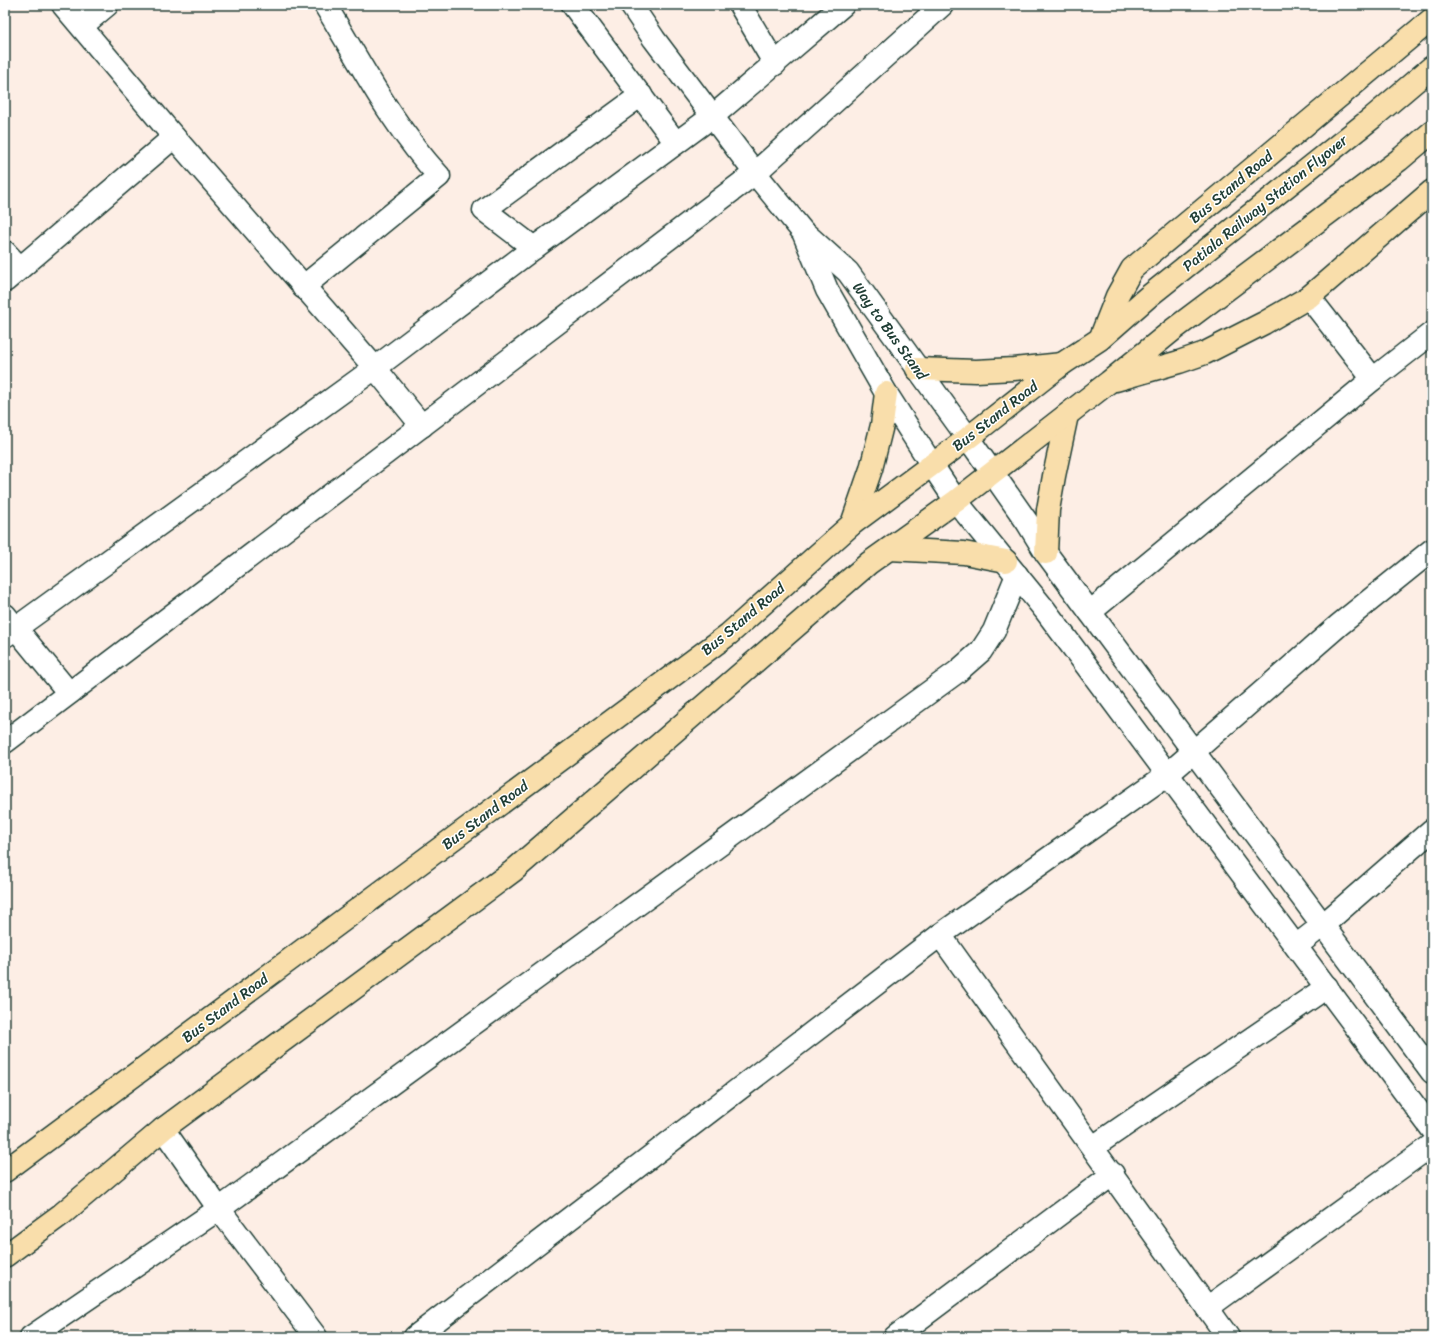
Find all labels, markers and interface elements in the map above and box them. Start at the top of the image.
street label: Patiala Railway Station Flyover [1176,127,1354,278]
street label: Bus Stand Road [1183,143,1280,230]
street label: Way to Bus Stand [845,276,935,386]
street label: Bus Stand Road [946,373,1045,458]
street label: Bus Stand Road [695,575,792,662]
street label: Bus Stand Road [436,773,535,857]
street label: Bus Stand Road [176,966,275,1050]

